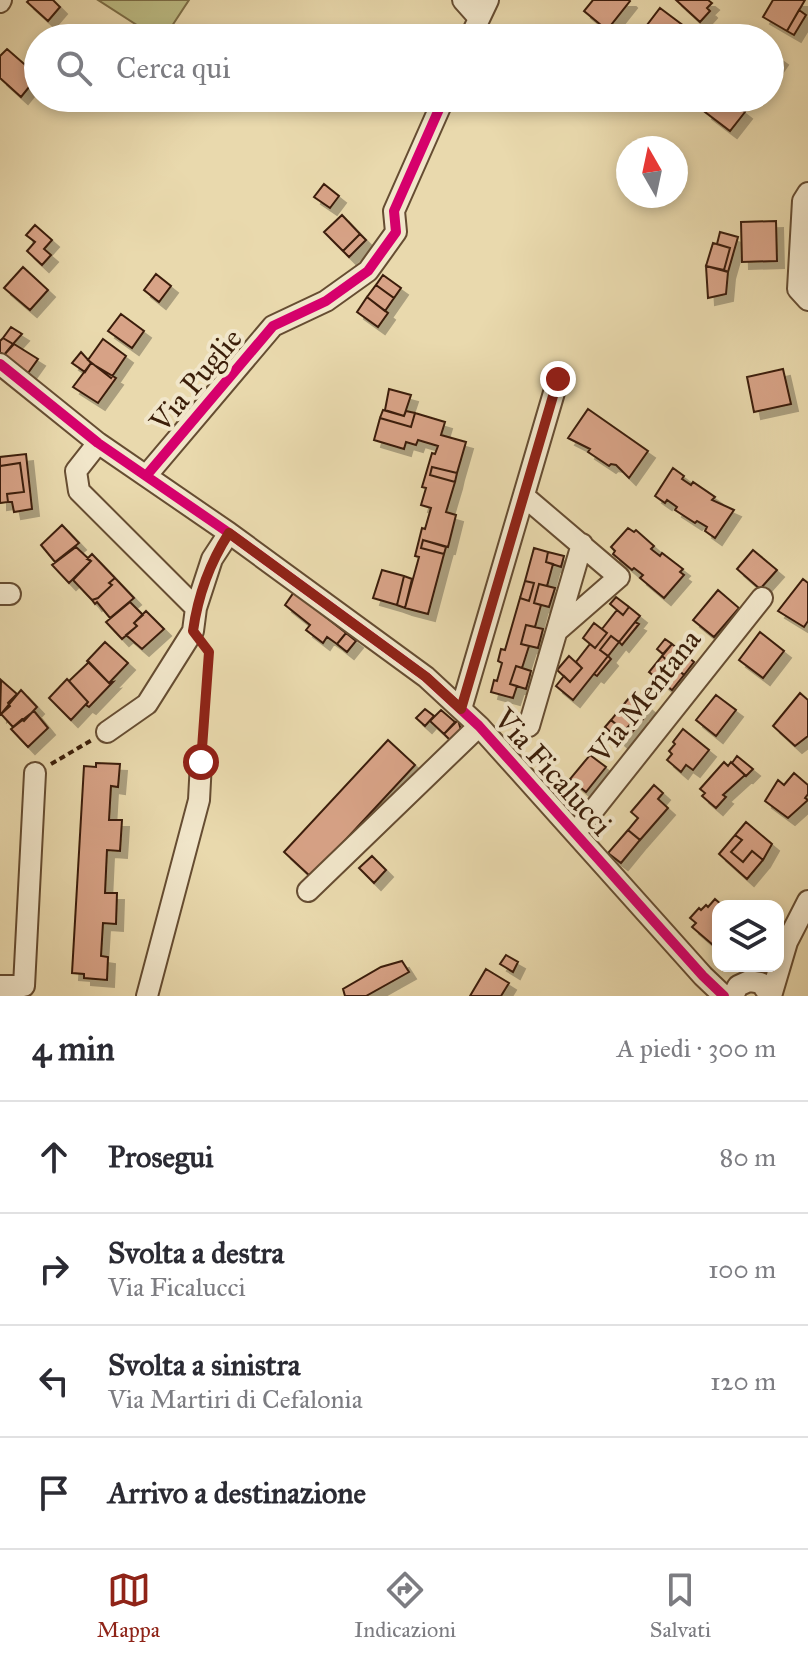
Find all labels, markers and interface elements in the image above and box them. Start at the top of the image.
search box [24,24,784,112]
icon: search [52,46,96,90]
text: Cerca qui [116,50,230,86]
north arrow [616,136,688,208]
street label: Via Puglie [142,321,250,440]
route end [540,361,576,397]
street label: Via Mentana [581,622,709,771]
street label: Via Ficalucci [486,700,620,843]
route start [183,744,219,780]
map controls [712,900,784,972]
button: layers [712,900,784,972]
text: 4 min [32,1028,115,1069]
text: A piedi · 300 m [617,1032,776,1064]
icon: ahead [32,1135,76,1179]
text: Prosegui [108,1139,213,1175]
text: 80 m [720,1141,776,1173]
text: Svolta a destra [108,1235,284,1271]
icon: right [32,1247,76,1291]
text: 100 m [708,1253,776,1285]
text: Via Ficalucci [108,1271,246,1303]
text: Svolta a sinistra [108,1347,300,1383]
icon: left [32,1359,76,1403]
text: 120 m [710,1365,776,1397]
text: Via Martiri di Cefalonia [108,1383,363,1415]
icon: arrive [32,1471,76,1515]
text: Arrivo a destinazione [108,1475,366,1511]
tab: Mappa [97,1568,160,1643]
tab: Indicazioni [354,1568,456,1643]
tab: Salvati [650,1568,711,1643]

